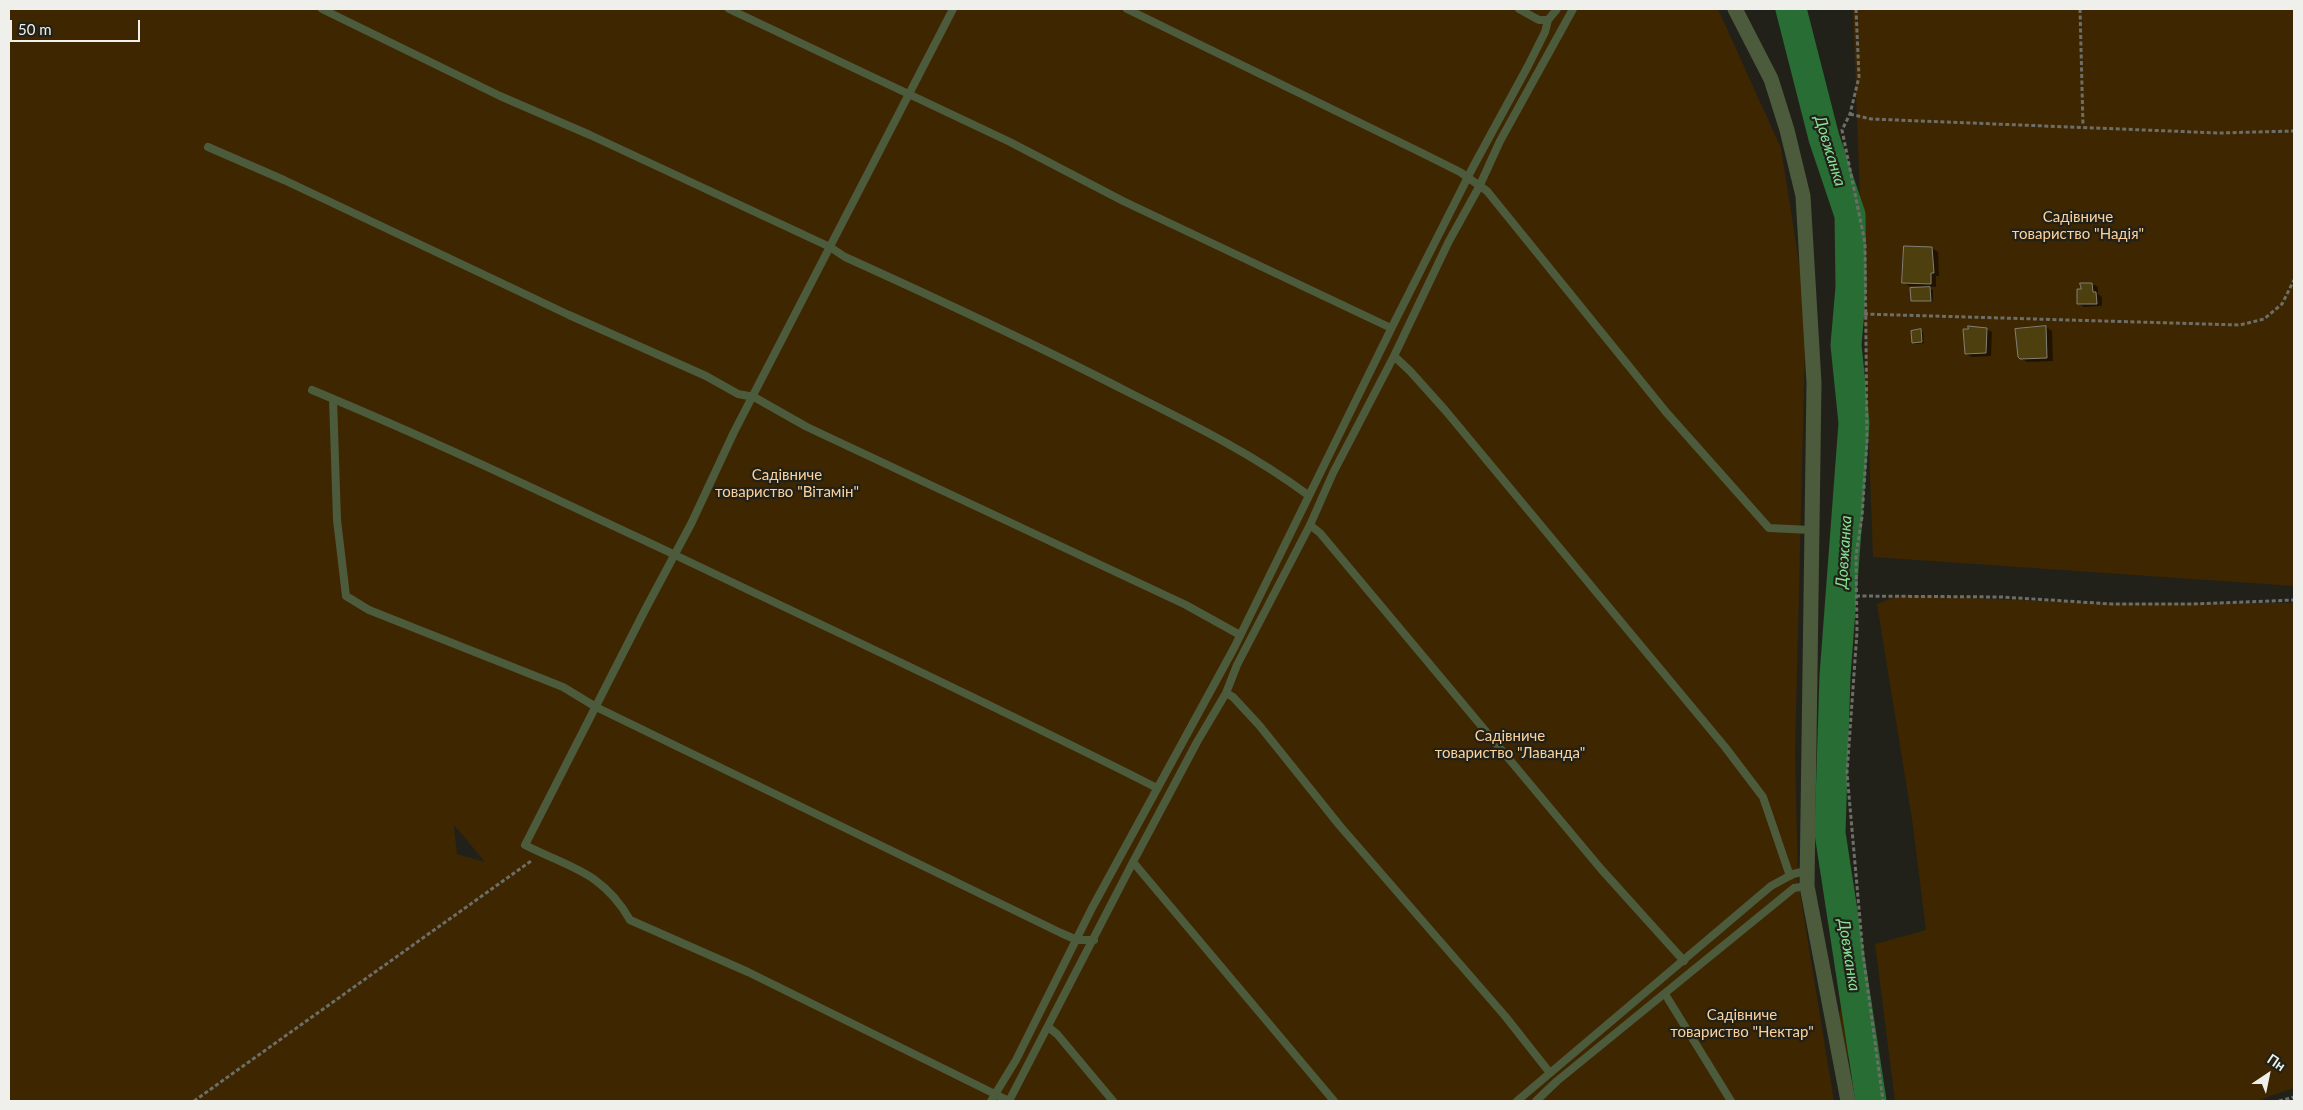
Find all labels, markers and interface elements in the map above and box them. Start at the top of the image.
scale bar [12,10,142,42]
text: 50 m [18,20,52,38]
water label: Довжанка [1810,113,1850,189]
park label: Садівниче товариство "Надія" [2012,208,2144,243]
park label: Садівниче товариство "Вітамін" [715,466,859,501]
water label: Довжанка [1832,515,1856,589]
park label: Садівниче товариство "Лаванда" [1435,727,1585,762]
water label: Довжанка [1834,917,1864,993]
park label: Садівниче товариство "Нектар" [1670,1006,1814,1041]
north arrow [2243,1050,2293,1100]
text: Пн [2264,1050,2289,1074]

